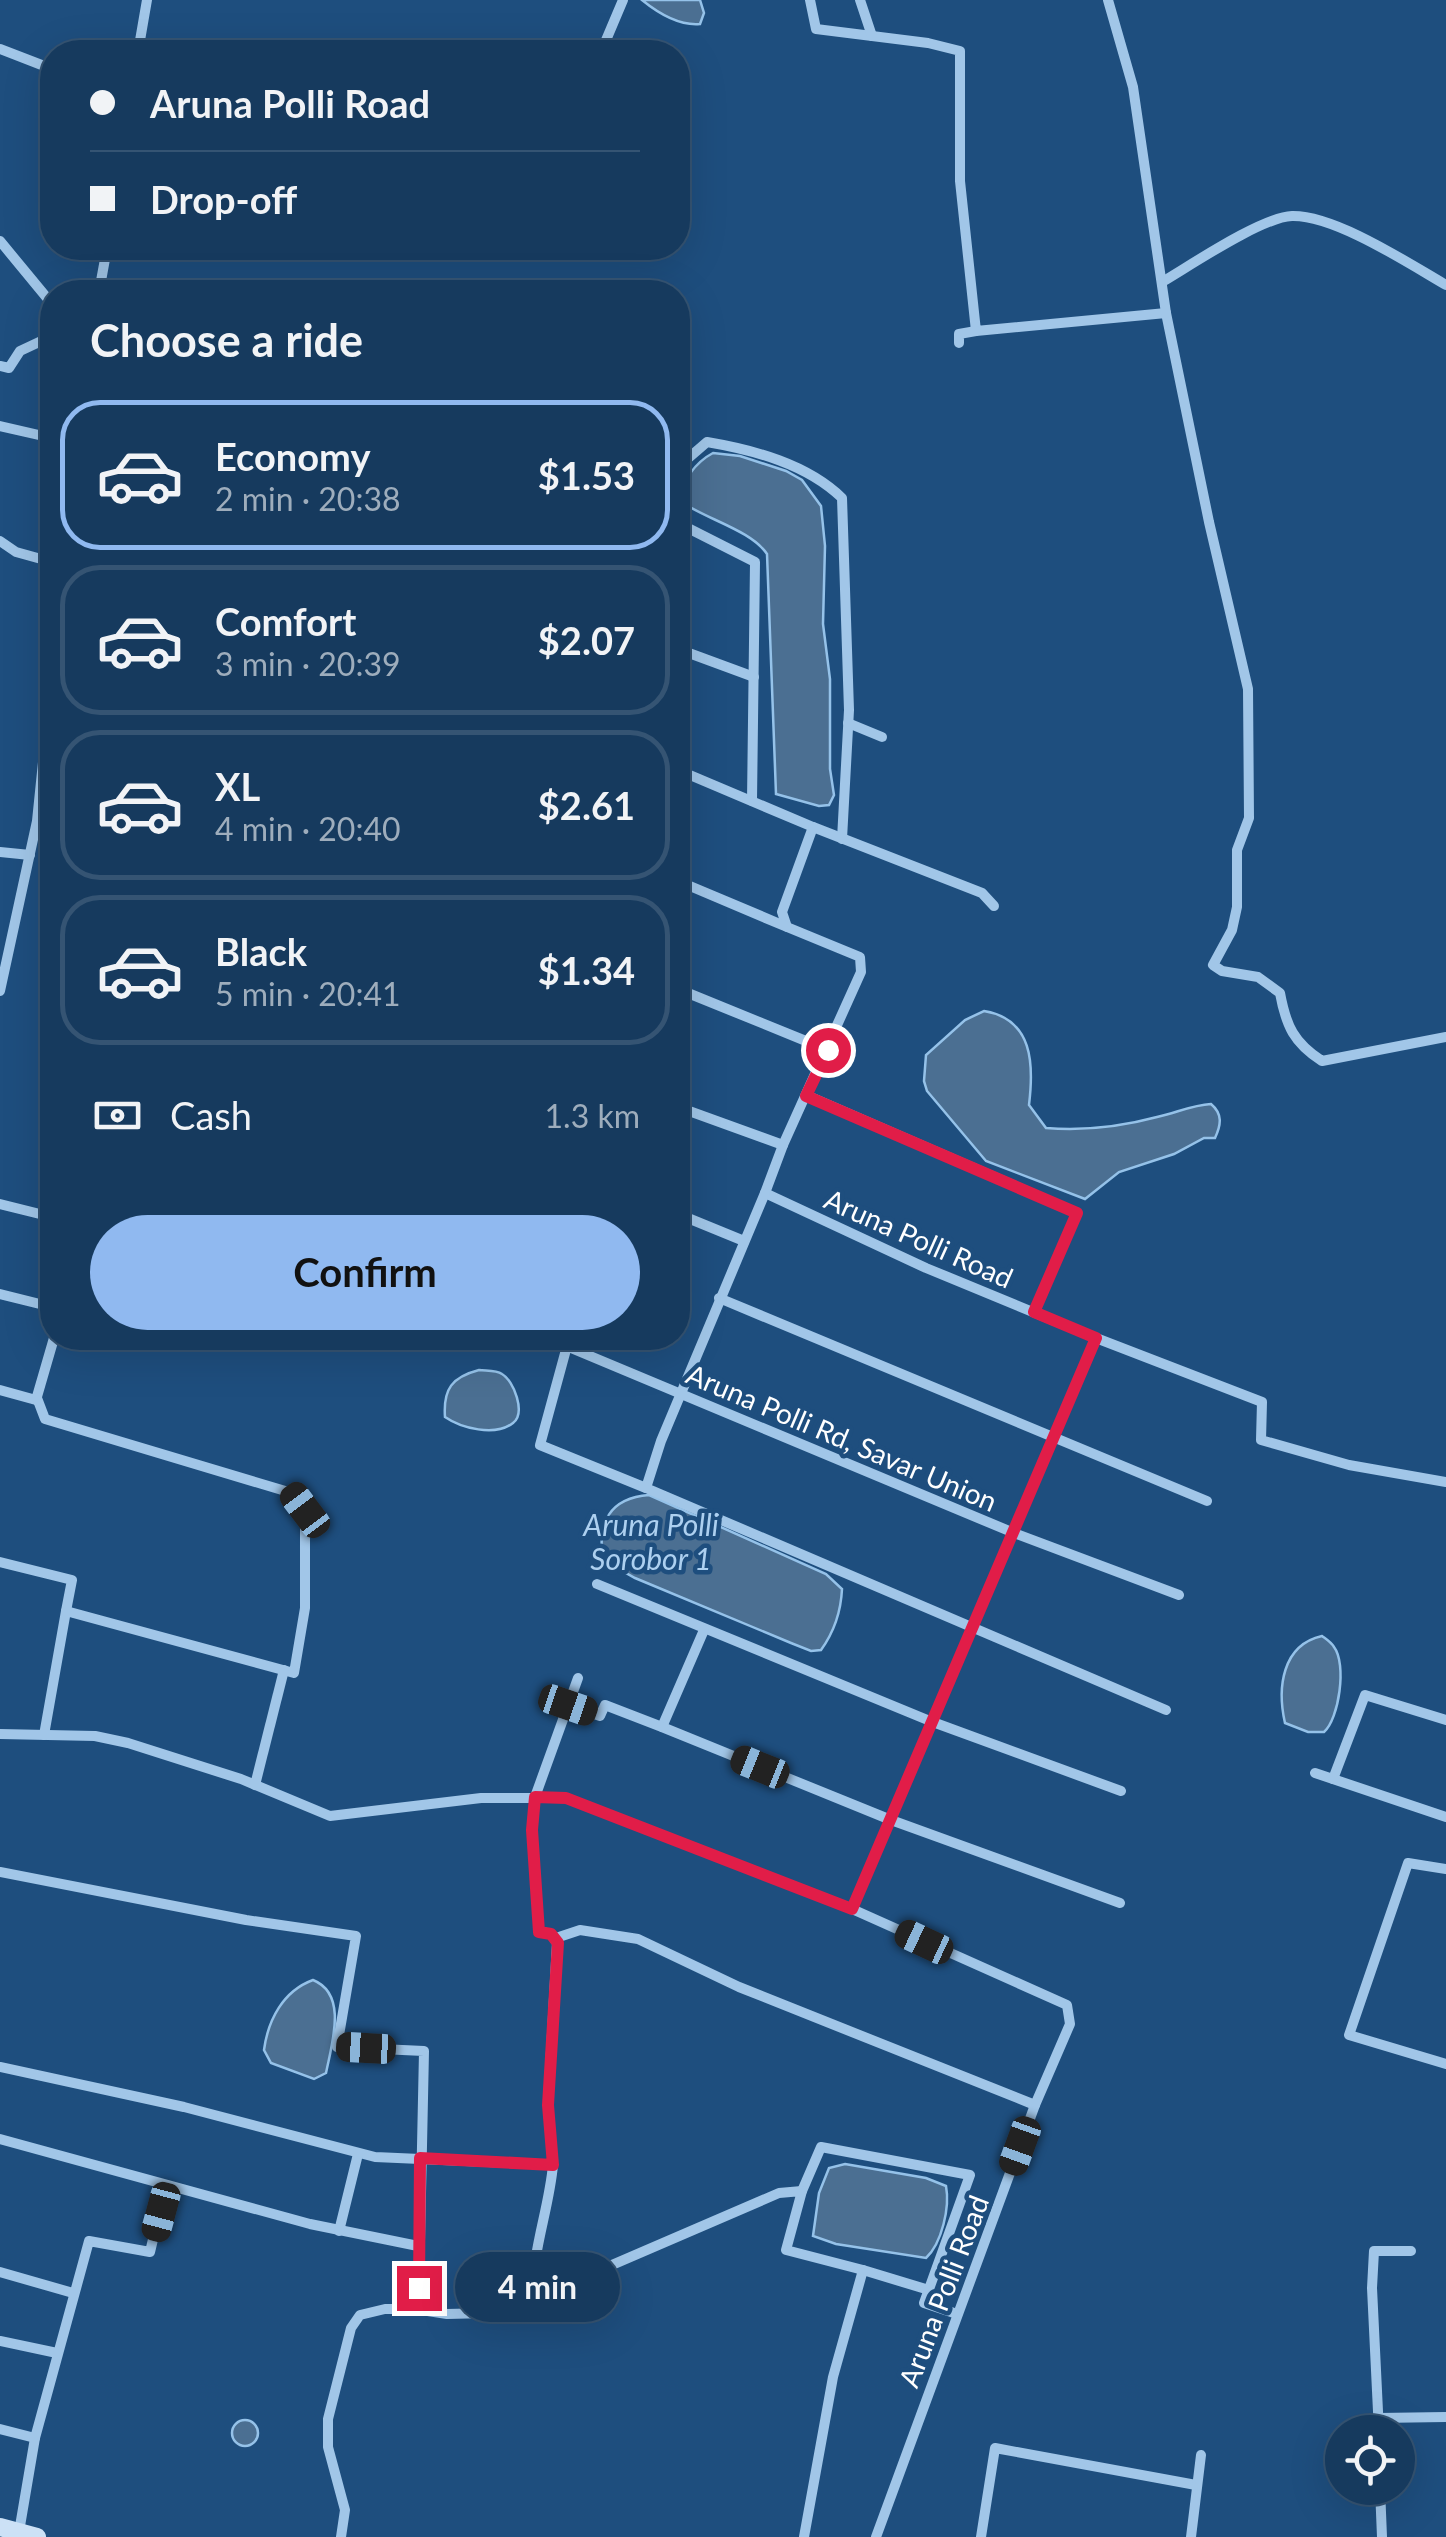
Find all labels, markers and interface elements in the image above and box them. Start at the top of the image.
text: Aruna Polli Road [150,80,430,126]
text: Drop-off [150,176,297,222]
text: Choose a ride [90,313,363,367]
icon: car [95,430,185,520]
text: Economy [215,433,370,479]
text: $1.53 [538,452,635,498]
text: 2 min · 20:38 [215,479,401,518]
icon: car [95,595,185,685]
text: Comfort [215,598,356,644]
text: $2.07 [538,617,635,663]
text: 3 min · 20:39 [215,644,401,683]
icon: car [95,760,185,850]
text: XL [215,763,260,809]
text: $2.61 [538,782,635,828]
text: 4 min · 20:40 [215,809,401,848]
icon: car [95,925,185,1015]
text: Black [215,928,307,974]
text: $1.34 [538,947,635,993]
text: 5 min · 20:41 [215,974,401,1013]
route start [806,1028,851,1073]
icon: cash [90,1088,145,1143]
text: Cash [170,1092,252,1138]
text: 1.3 km [545,1096,640,1135]
street label: Aruna Polli Road [820,1181,1018,1295]
button: Confirm [90,1215,640,1330]
street label: Aruna Polli Rd, Savar Union [682,1356,1002,1518]
car [275,1477,335,1543]
water label: Aruna Polli Sorobor 1 [582,1506,719,1576]
car [535,1681,601,1729]
car [727,1742,793,1792]
car [890,1916,958,1968]
car [335,2031,397,2065]
car [996,2113,1044,2179]
car [139,2179,183,2245]
street label: Aruna Polli Road [891,2190,995,2392]
callout: 4 min [454,2253,619,2323]
route end [397,2266,442,2311]
text: 4 min [498,2267,577,2306]
map controls [1325,2415,1415,2505]
button: locate [1325,2415,1415,2505]

